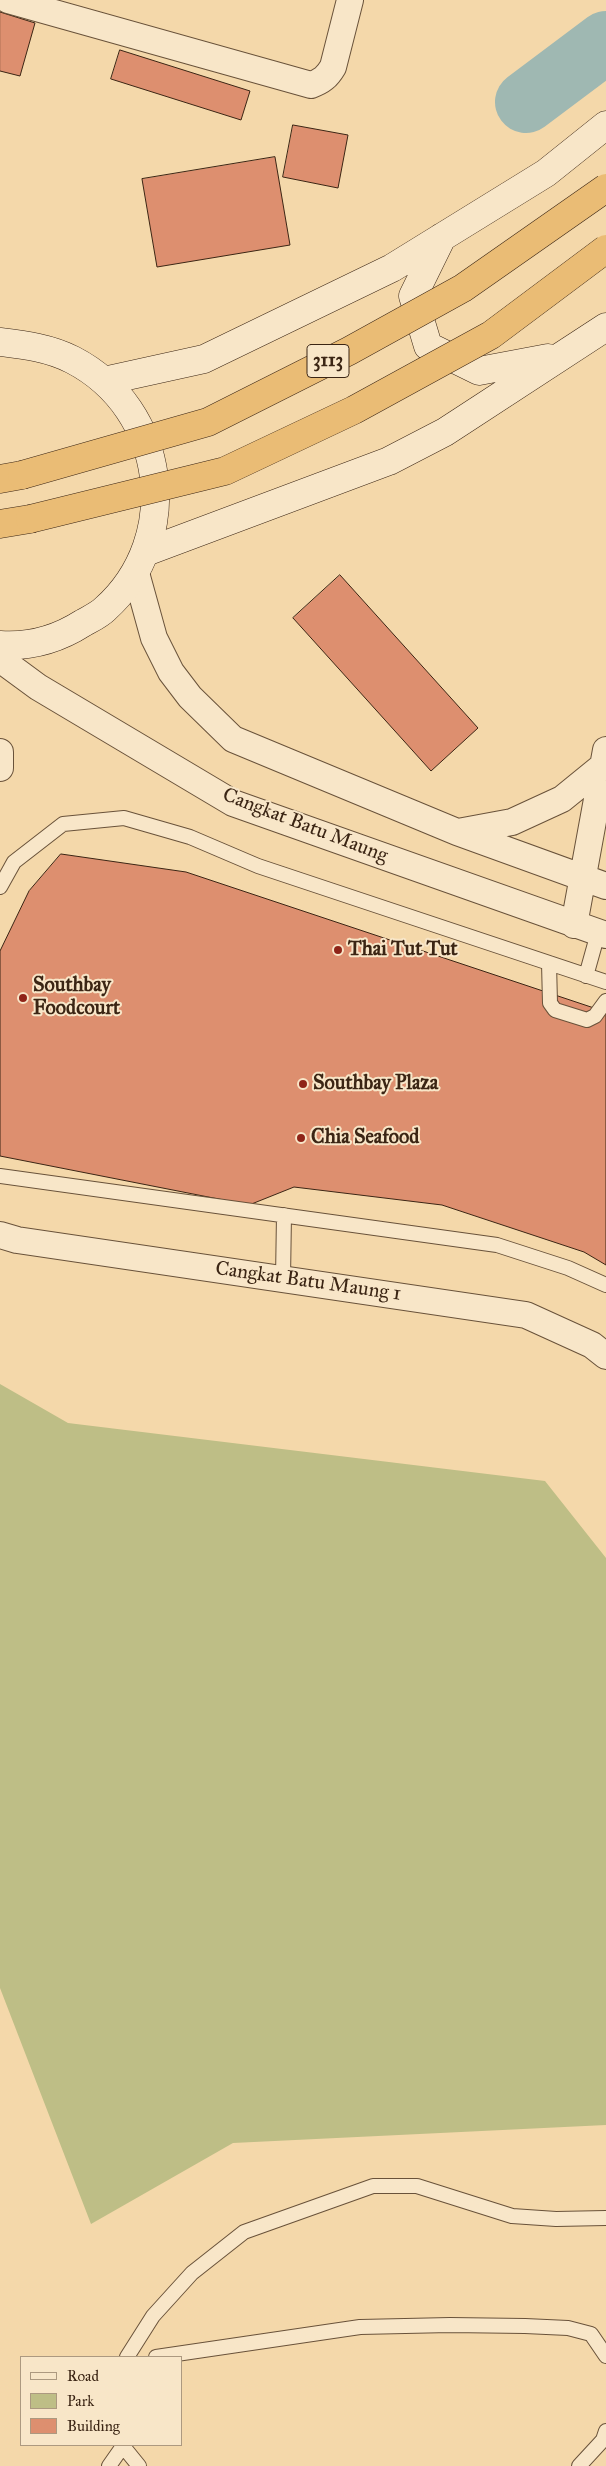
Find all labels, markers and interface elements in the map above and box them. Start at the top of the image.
road number: 3113 [307,344,349,378]
street label: Cangkat Batu Maung [219,783,391,869]
place label: Thai Tut Tut [348,938,458,962]
marker: Thai Tut Tut [332,944,344,956]
place label: Southbay Foodcourt [33,974,120,1021]
marker: Southbay Foodcourt [17,992,29,1004]
place label: Southbay Plaza [313,1072,438,1096]
marker: Southbay Plaza [297,1078,309,1090]
place label: Chia Seafood [311,1126,419,1150]
marker: Chia Seafood [295,1132,307,1144]
street label: Cangkat Batu Maung 1 [214,1257,402,1307]
legend [20,2356,182,2446]
text: Road [67,2367,99,2385]
text: Park [67,2392,94,2410]
text: Building [67,2417,120,2435]

